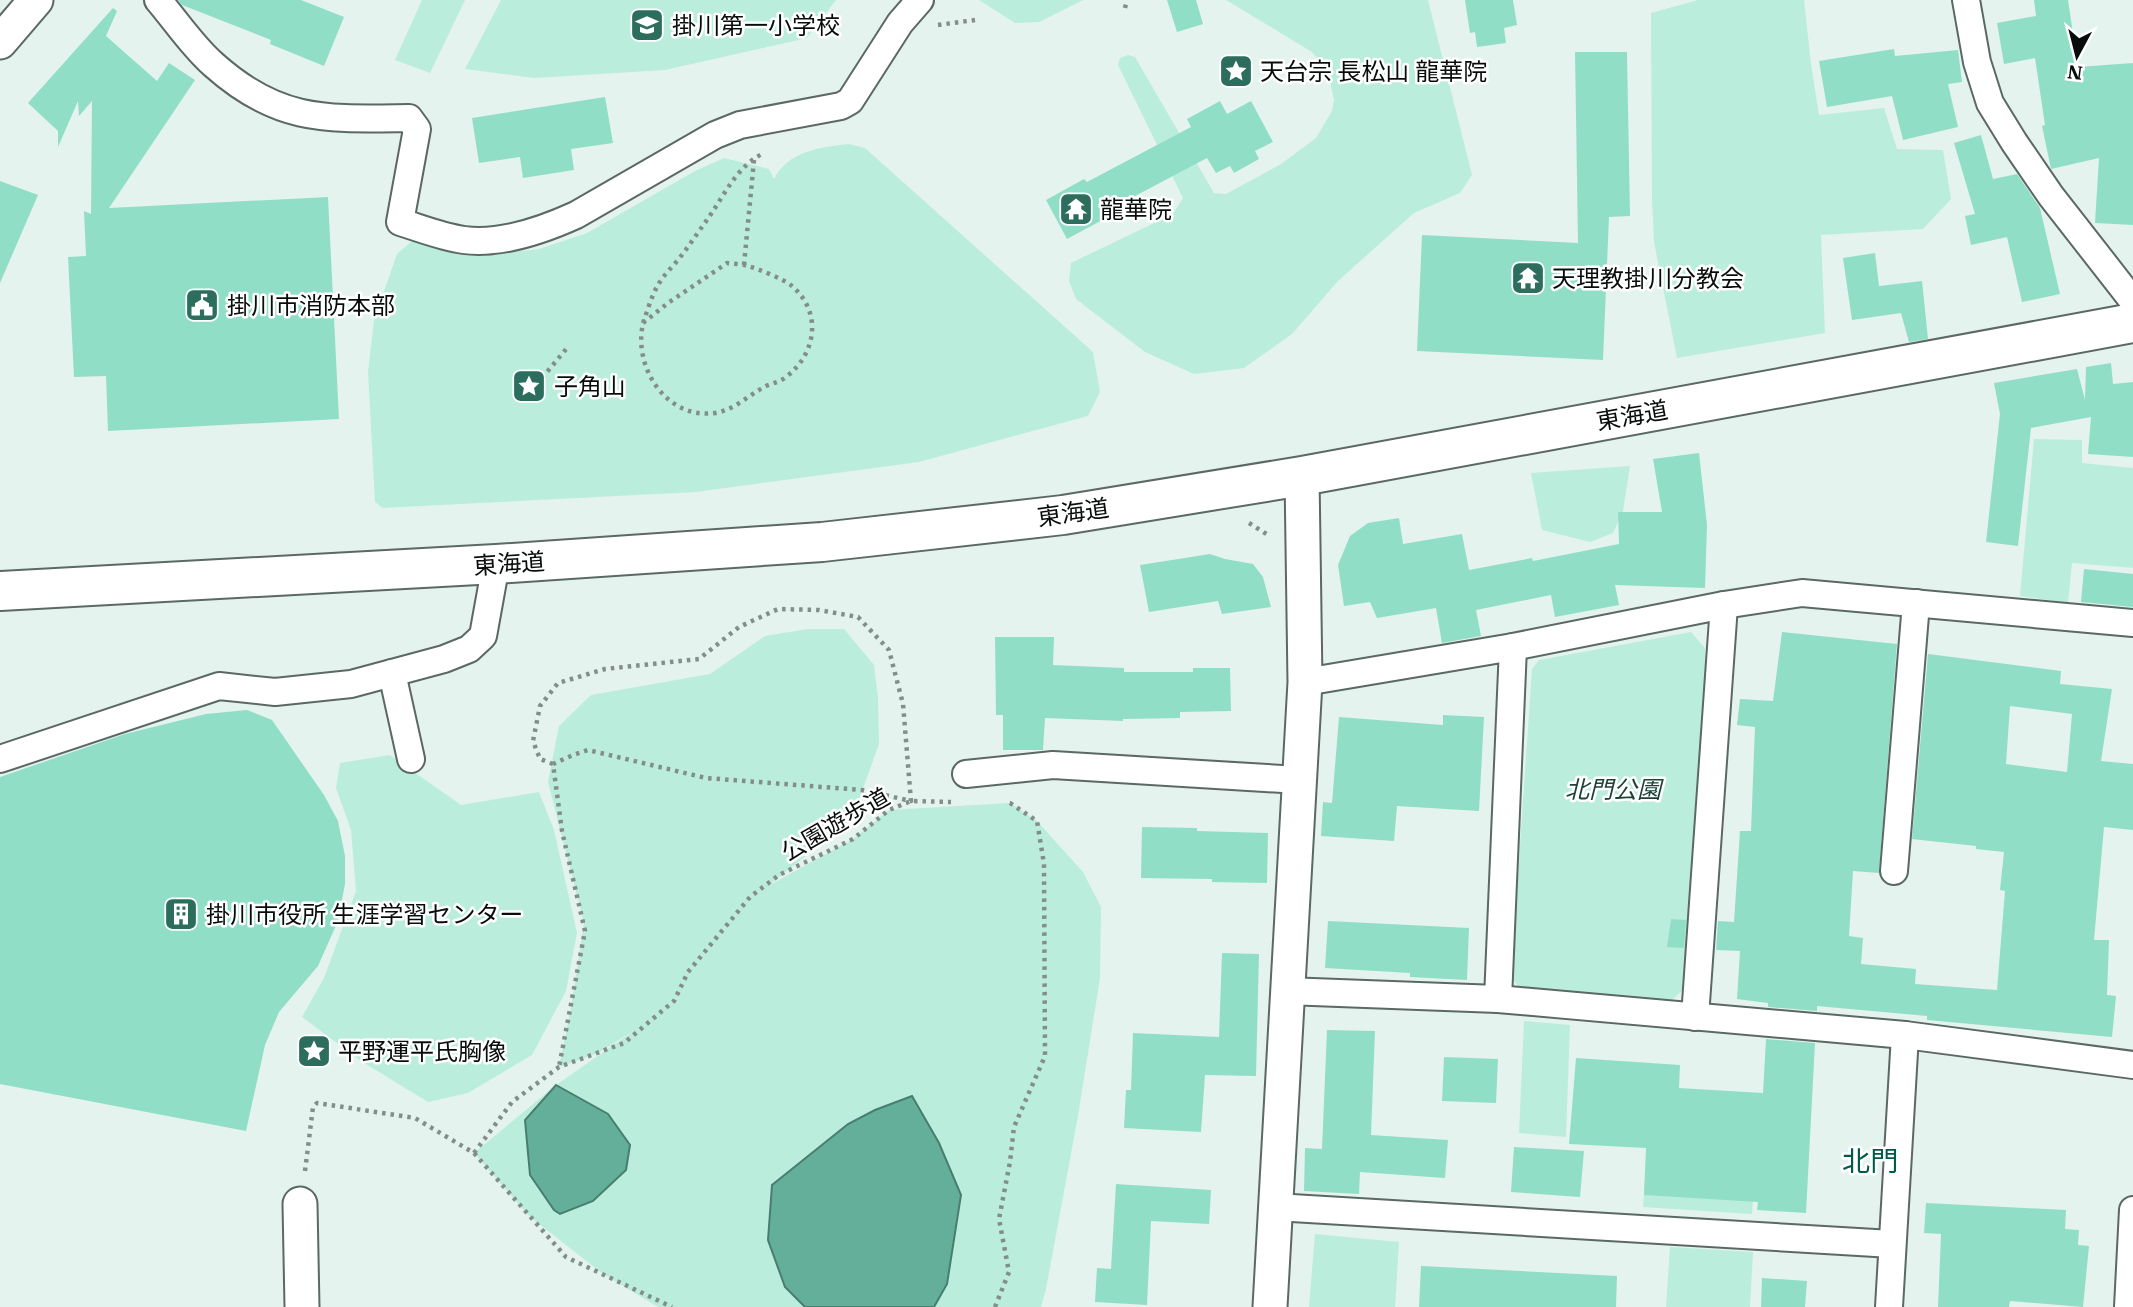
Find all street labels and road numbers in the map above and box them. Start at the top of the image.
street label: 東海道 [1594,393,1670,437]
street label: 東海道 [1035,491,1111,533]
street label: 東海道 [472,545,546,581]
street label: 公園遊歩道 [775,780,895,868]

